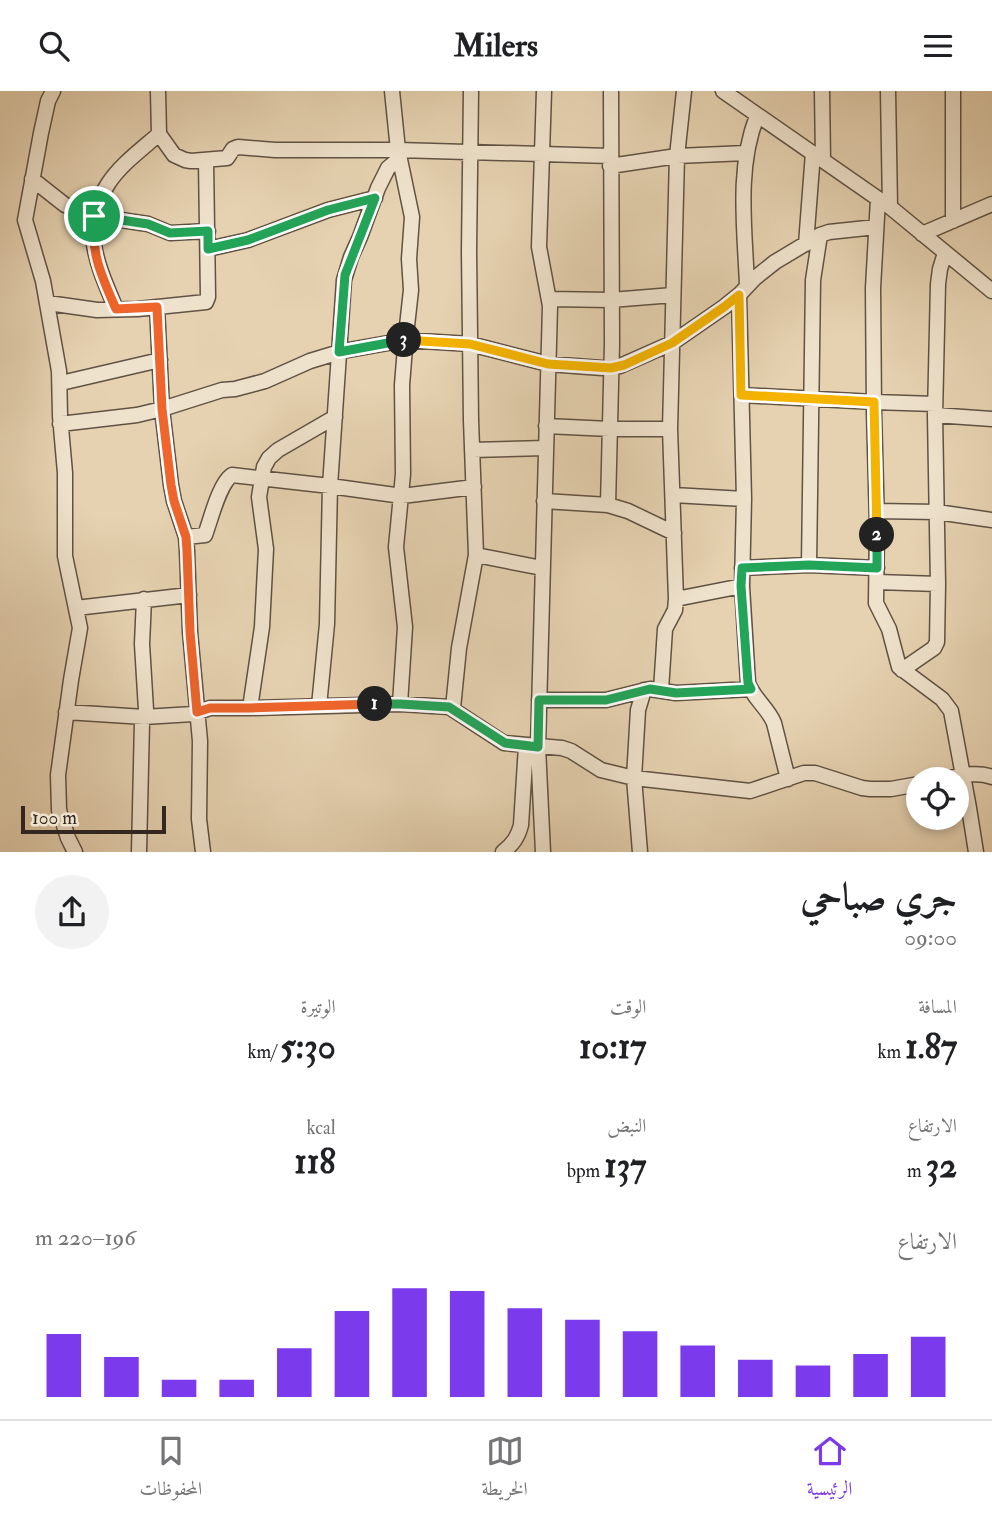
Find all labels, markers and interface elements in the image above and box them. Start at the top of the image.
text: Milers [454,26,538,66]
icon: search [35,27,73,65]
icon: menu [919,27,957,65]
pin [64,186,124,246]
icon: arrive [75,197,113,235]
pin: 3 [386,323,422,357]
text: 3 [400,327,407,351]
pin: 2 [860,517,894,553]
text: 2 [872,522,881,546]
pin: 1 [358,687,392,721]
text: 1 [371,691,378,715]
map controls [906,767,969,830]
button: locate [906,767,969,830]
scale bar [21,803,166,835]
text: 100 m [32,806,77,830]
text: جري صباحي [801,873,957,921]
button: share [35,875,109,949]
text: 09:00 [904,923,957,952]
text: الوتيرة [301,995,336,1019]
text: الوقت [610,995,646,1019]
text: المسافة [918,995,957,1019]
text: 5:30 [280,1025,336,1069]
text: 10:17 [579,1025,646,1069]
text: 1.87 [905,1025,957,1069]
text: /km [248,1040,280,1064]
text: km [877,1040,905,1064]
text: النبض [607,1114,646,1138]
text: الارتفاع [908,1114,957,1138]
text: kcal [307,1116,336,1140]
text: 118 [294,1140,336,1184]
text: 137 [604,1144,646,1188]
text: 32 [926,1144,957,1188]
text: bpm [567,1159,604,1183]
text: m [907,1159,926,1183]
text: 196–220 m [35,1223,136,1252]
text: الارتفاع [897,1227,957,1256]
tab: المحفوظات [140,1432,202,1507]
tab: الخريطة [481,1432,528,1507]
tab: الرئيسية [807,1432,852,1507]

